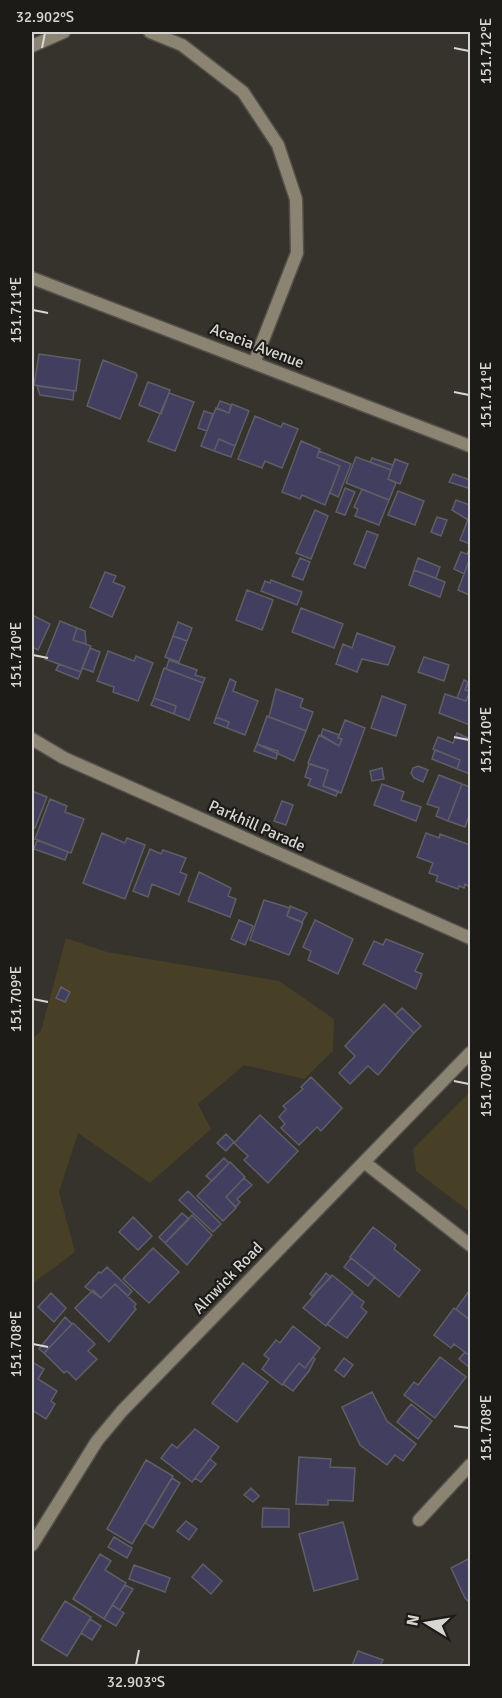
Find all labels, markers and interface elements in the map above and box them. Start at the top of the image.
text: 32.902°S [16,8,74,26]
text: 151.712°E [477,18,495,84]
text: 151.711°E [7,277,25,343]
street label: Acacia Avenue [207,319,307,373]
text: 151.711°E [477,362,495,428]
text: 151.710°E [7,622,25,688]
text: 151.710°E [477,707,495,773]
street label: Parkhill Parade [206,796,308,856]
text: 151.709°E [7,966,25,1032]
text: 151.709°E [477,1051,495,1117]
street label: Alnwick Road [189,1238,267,1318]
text: 151.708°E [7,1311,25,1377]
text: 151.708°E [477,1395,495,1461]
north arrow [397,1593,457,1653]
text: N [402,1613,424,1628]
text: 32.903°S [107,1673,165,1691]

